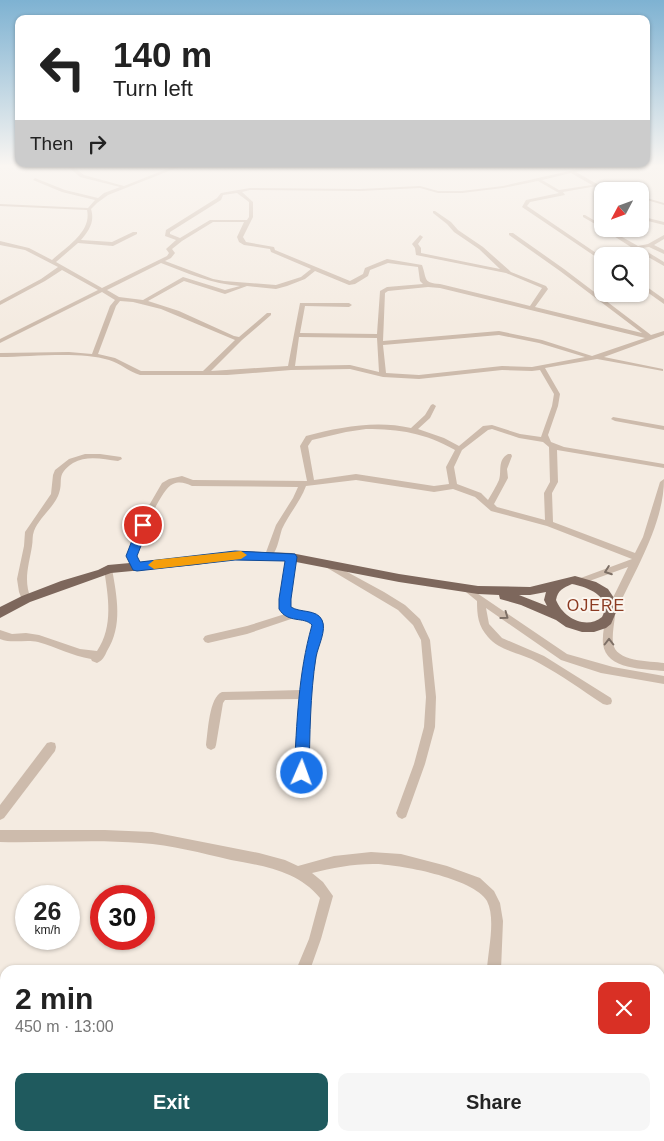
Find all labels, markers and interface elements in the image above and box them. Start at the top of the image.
icon: left [30,35,95,100]
text: 140 m [113,35,212,74]
text: Turn left [113,76,193,101]
icon: right [83,130,111,158]
text: Then [30,133,73,154]
north arrow [594,182,649,238]
map controls [594,182,649,302]
button: search [594,247,649,302]
pin [122,504,164,546]
icon: arrive [129,511,157,539]
one-way arrow [604,565,613,575]
district label: OJERE [567,597,625,614]
one-way arrow [499,610,509,619]
one-way arrow [604,638,614,646]
position arrow [275,746,327,798]
speed limit sign: 30 [90,885,155,950]
text: 26 [34,897,61,925]
text: km/h [34,923,61,937]
text: 2 min [15,982,93,1015]
button: close [598,982,650,1034]
text: 450 m · 13:00 [15,1018,114,1035]
button: Exit [15,1073,328,1131]
button: Share [338,1073,650,1131]

